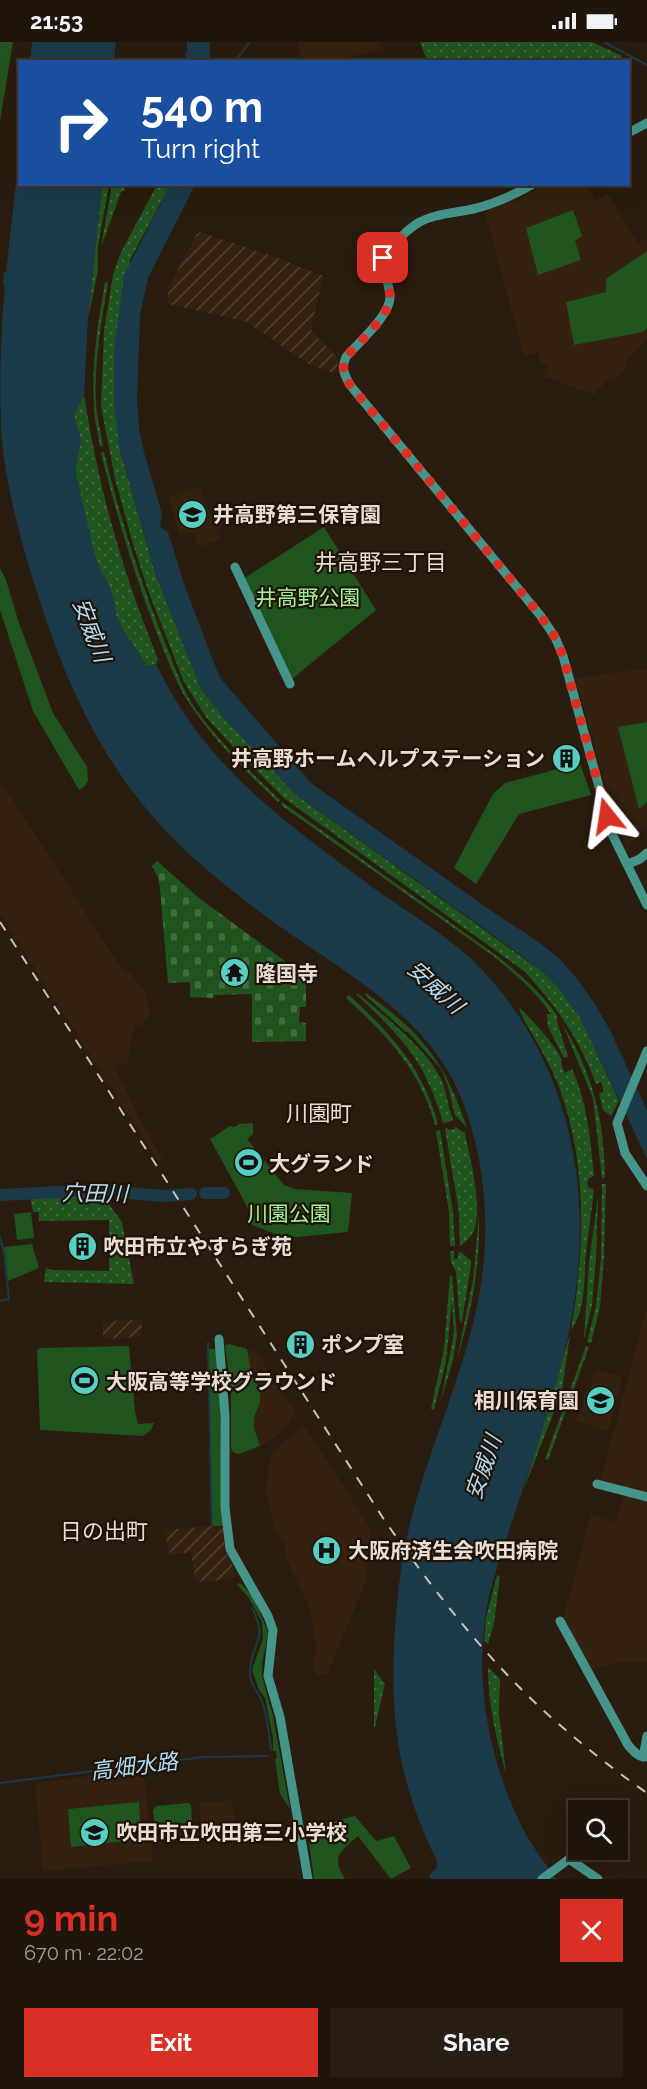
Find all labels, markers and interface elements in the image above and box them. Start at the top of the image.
text: 21:53 [30,8,83,34]
text: 540 m [141,83,263,132]
icon: right [42,84,120,162]
text: Turn right [141,133,260,164]
pin [357,232,408,283]
icon: arrive [366,241,399,274]
school or university icon: 井高野第三保育園 [176,498,208,530]
place label: 井高野第三保育園 [213,502,381,527]
district label: 井高野三丁目 [315,549,447,575]
park label: 井高野公園 [256,585,361,610]
water label: 安威川 [68,595,117,667]
building icon: 井高野ホームヘルプステーション [550,742,582,774]
place label: 井高野ホームヘルプステーション [231,746,545,771]
position arrow [575,784,639,848]
water label: 安威川 [403,955,471,1020]
temple icon: 隆国寺 [218,957,250,989]
place label: 隆国寺 [255,961,318,986]
district label: 川園町 [286,1100,352,1126]
sports icon: 大グランド [232,1147,264,1179]
place label: 大グランド [269,1151,374,1176]
water label: 穴田川 [62,1179,130,1207]
park label: 川園公園 [247,1201,331,1226]
building icon: 吹田市立やすらぎ苑 [66,1230,98,1262]
place label: 吹田市立やすらぎ苑 [103,1234,292,1259]
building icon: ポンプ室 [284,1328,316,1360]
place label: ポンプ室 [321,1332,404,1357]
sports icon: 大阪高等学校グラウンド [69,1365,101,1397]
place label: 大阪高等学校グラウンド [106,1369,337,1394]
school or university icon: 相川保育園 [584,1384,616,1416]
place label: 相川保育園 [474,1388,579,1413]
water label: 安威川 [460,1430,507,1502]
district label: 日の出町 [60,1518,148,1544]
hospital icon: 大阪府済生会吹田病院 [311,1534,343,1566]
place label: 大阪府済生会吹田病院 [348,1538,558,1563]
water label: 高畑水路 [89,1747,181,1784]
map controls [568,1800,628,1860]
button: search [568,1800,628,1860]
school or university icon: 吹田市立吹田第三小学校 [79,1816,111,1848]
place label: 吹田市立吹田第三小学校 [116,1820,347,1845]
text: 9 min [24,1897,118,1939]
button: close [560,1899,623,1962]
text: 670 m · 22:02 [24,1941,144,1965]
button: Exit [24,2008,318,2077]
button: Share [330,2008,623,2077]

